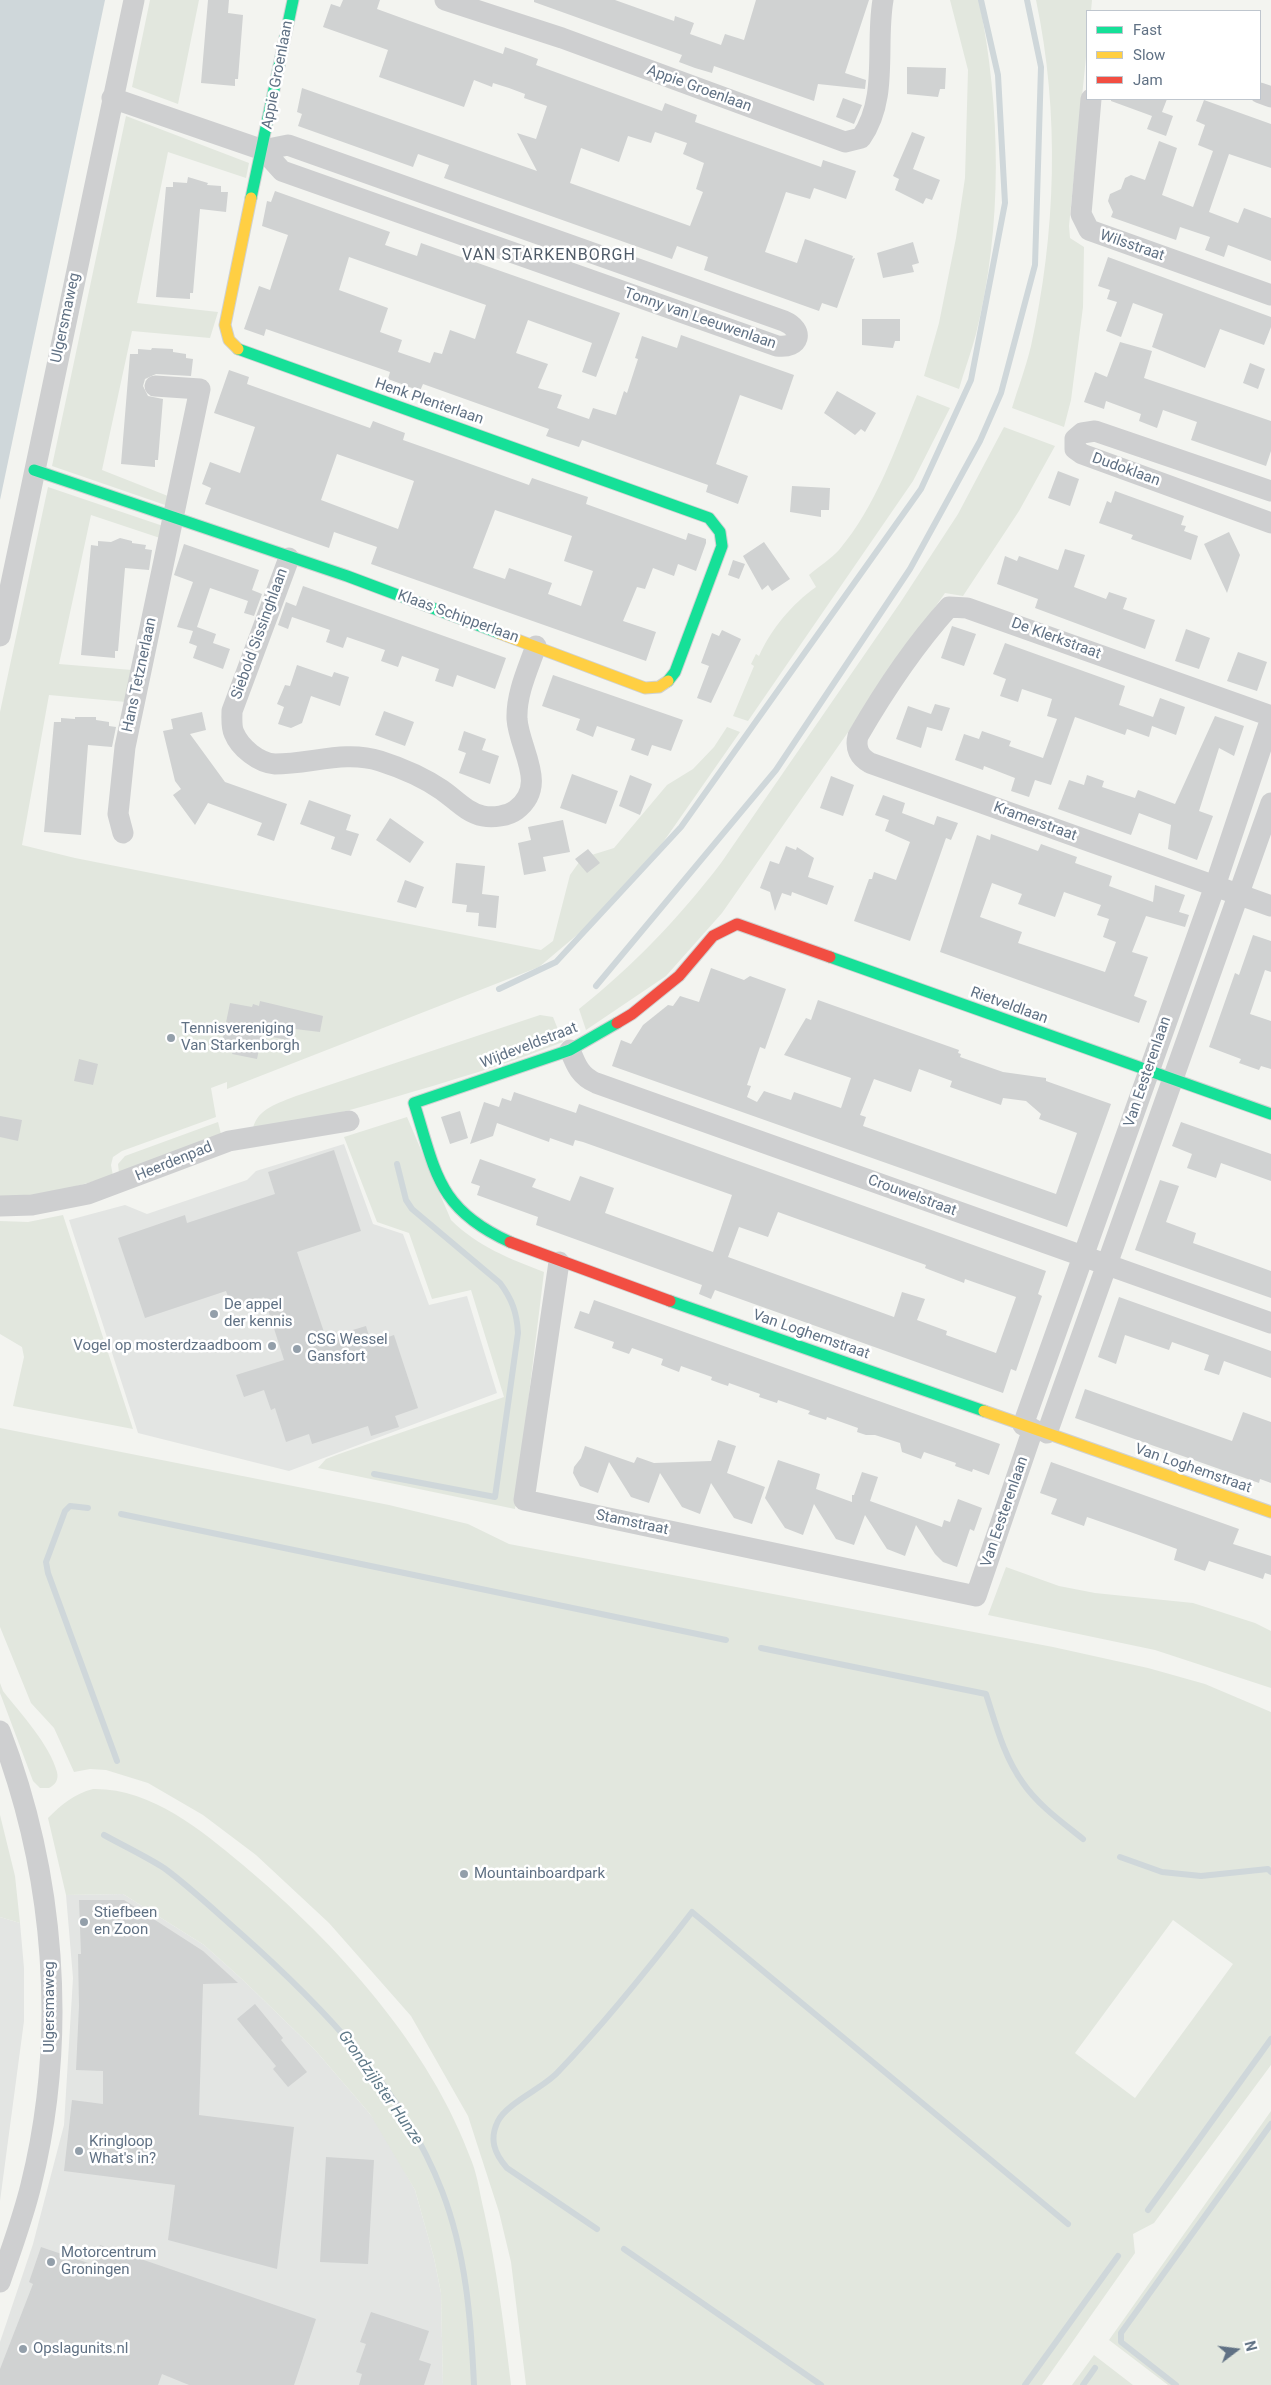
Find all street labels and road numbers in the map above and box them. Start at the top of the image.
street label: Appie Groenlaan [259,19,297,131]
street label: Appie Groenlaan [644,62,754,116]
street label: Wilsstraat [1097,227,1167,265]
street label: Ulgersmaweg [48,271,84,365]
street label: Tonny van Leeuwenlaan [622,285,778,353]
street label: Henk Plenterlaan [372,375,486,429]
street label: Dudoklaan [1090,449,1162,491]
street label: Siebold Sissinghlaan [228,566,292,702]
street label: Klaas Schipperlaan [395,587,521,647]
street label: De Klerkstraat [1009,614,1103,664]
street label: Hans Tetznerlaan [119,616,161,734]
street label: Kramerstraat [991,799,1079,845]
street label: Rietveldlaan [968,984,1050,1028]
street label: Van Eesterenlaan [1121,1014,1175,1130]
street label: Wijdeveldstraat [478,1019,580,1073]
street label: Heerdenpad [133,1138,215,1186]
street label: Crouwelstraat [865,1172,959,1220]
street label: Van Loghemstraat [750,1307,872,1363]
street label: Van Loghemstraat [1132,1441,1254,1497]
street label: Van Eesterenlaan [978,1454,1032,1570]
street label: Stamstraat [594,1507,670,1539]
street label: Ulgersmaweg [41,1961,59,2053]

